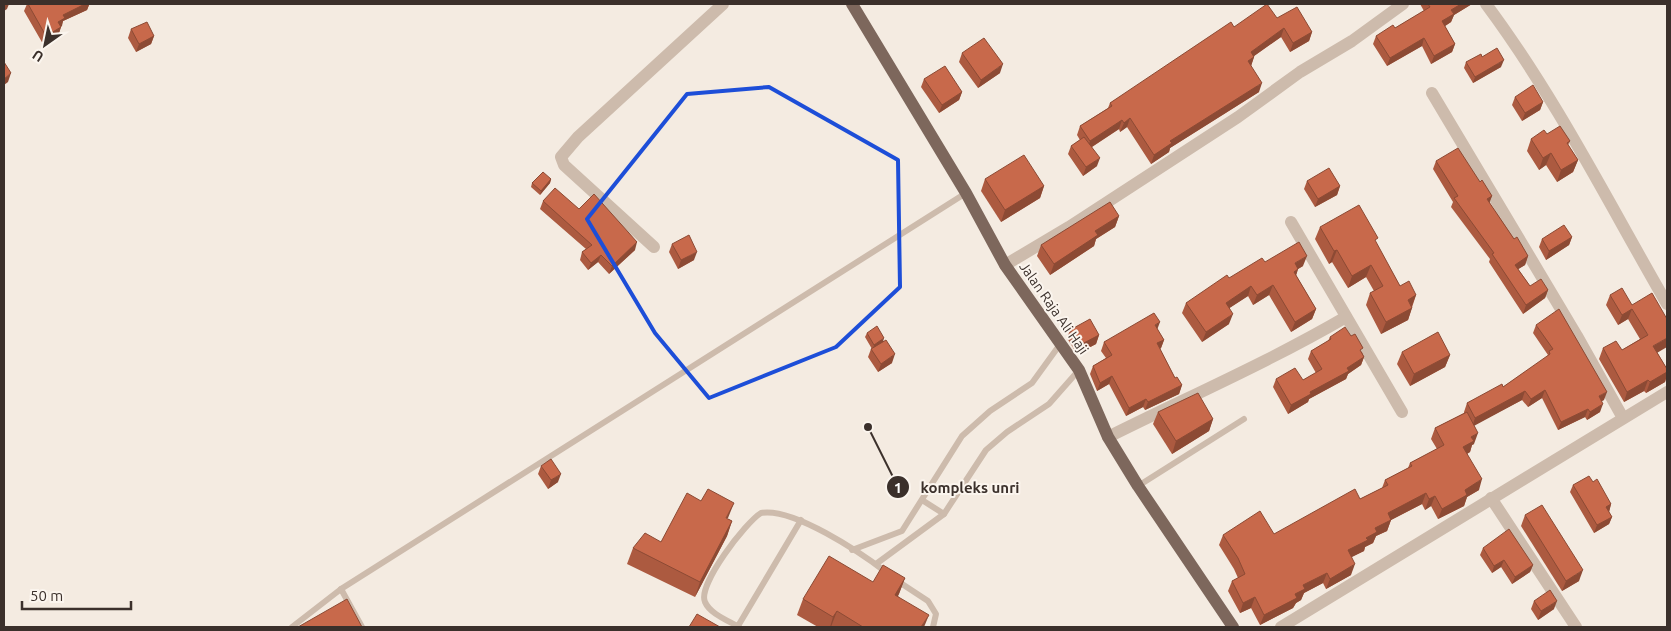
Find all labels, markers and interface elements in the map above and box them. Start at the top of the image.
north arrow [20,20,70,70]
text: U [29,47,46,65]
street label: Jalan Raja Ali Haji [1016,259,1092,357]
callout: kompleks unri [886,472,1030,502]
text: 1 [894,479,902,496]
text: kompleks unri [920,479,1020,496]
scale bar [22,578,131,610]
text: 50 m [30,587,63,604]

